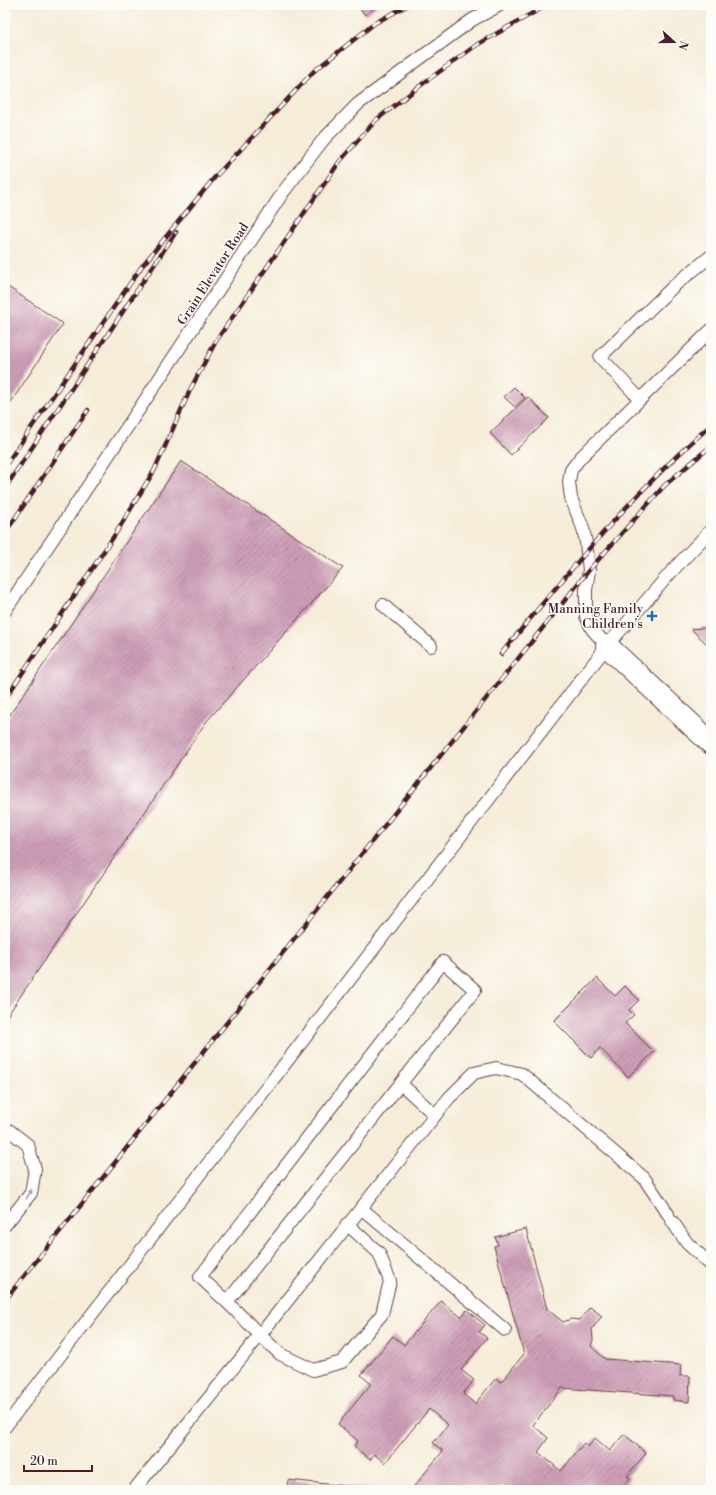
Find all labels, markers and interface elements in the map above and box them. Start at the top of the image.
north arrow [654,22,694,62]
text: N [674,39,690,52]
street label: Grain Elevator Road [174,219,252,328]
place label: Manning Family Children's [548,601,644,632]
marker: Manning Family Children's [646,610,658,622]
one-way arrow [25,1188,32,1200]
scale bar [24,1447,92,1473]
text: 20 m [30,1454,58,1469]

